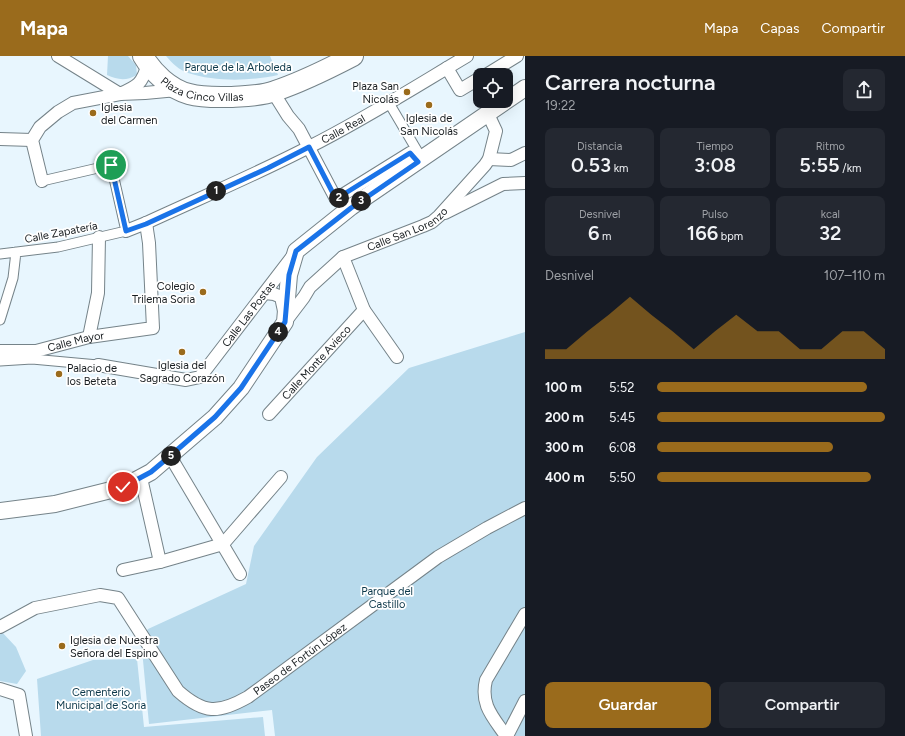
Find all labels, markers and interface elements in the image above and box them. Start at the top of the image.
text: Mapa [20,17,68,40]
text: Mapa [704,20,738,37]
text: Capas [760,20,799,37]
text: Compartir [821,20,885,37]
park label: Parque de la Arboleda [184,61,292,74]
map controls [473,68,513,108]
button: locate [473,68,513,108]
text: Carrera nocturna [545,69,715,96]
button: share [843,69,885,111]
street label: Plaza Cinco Villas [158,75,244,104]
place label: Plaza San Nicolás [352,80,399,106]
marker: Plaza San Nicolás [402,87,412,97]
text: 19:22 [545,98,576,113]
marker: Iglesia de San Nicolás [424,100,434,110]
place label: Iglesia del Carmen [101,101,157,127]
marker: Iglesia del Carmen [88,108,98,118]
street label: Calle Real [319,112,368,147]
place label: Iglesia de San Nicolás [400,112,458,138]
text: Distancia [577,140,622,153]
text: Tiempo [697,140,733,153]
text: Ritmo [816,140,845,153]
pin [94,148,128,182]
text: 0.53 [571,153,611,177]
text: 3:08 [694,153,736,177]
text: 5:55 [799,153,840,177]
icon: arrive [100,154,122,176]
text: km [611,162,628,175]
text: /km [840,162,861,175]
pin: 1 [206,181,226,201]
text: 1 [214,184,218,197]
pin: 2 [329,188,349,208]
text: 2 [336,191,342,204]
pin: 3 [351,191,371,211]
text: 3 [358,194,364,207]
street label: Calle San Lorenzo [365,205,451,254]
text: Desnivel [579,208,620,221]
text: Pulso [702,208,728,221]
text: kcal [821,208,840,221]
street label: Calle Zapatería [24,219,99,246]
text: 6 [588,221,599,245]
text: 166 [687,221,718,245]
text: 32 [819,221,842,245]
text: m [599,230,611,243]
text: bpm [718,230,743,243]
text: Desnivel [545,268,594,283]
text: 107–110 m [824,268,885,283]
street label: Calle Las Postas [220,279,278,350]
place label: Colegio Trilema Soria [132,280,195,306]
marker: Colegio Trilema Soria [198,287,208,297]
pin: 4 [268,322,288,342]
street label: Calle Monte Avieco [279,323,354,402]
text: 4 [275,325,281,338]
street label: Calle Mayor [46,329,105,355]
marker: Iglesia del Sagrado Corazón [177,347,187,357]
place label: Iglesia del Sagrado Corazón [139,359,225,385]
place label: Palacio de los Beteta [67,362,117,388]
marker: Palacio de los Beteta [54,369,64,379]
text: 100 m [545,380,582,395]
text: 5:52 [609,380,635,395]
text: 200 m [545,410,584,425]
text: 5:45 [609,410,635,425]
text: 300 m [545,440,584,455]
text: 6:08 [609,440,636,455]
pin: 5 [161,446,181,466]
text: 5 [168,449,174,462]
pin [106,470,140,504]
text: 400 m [545,470,585,485]
text: 5:50 [609,470,636,485]
icon: check [112,476,134,498]
park label: Parque del Castillo [361,585,413,611]
street label: Paseo de Fortún López [251,621,349,698]
place label: Iglesia de Nuestra Señora del Espino [70,634,158,660]
marker: Iglesia de Nuestra Señora del Espino [57,641,67,651]
button: Guardar [545,682,711,728]
button: Compartir [719,682,885,728]
park label: Cementerio Municipal de Soria [56,686,146,712]

